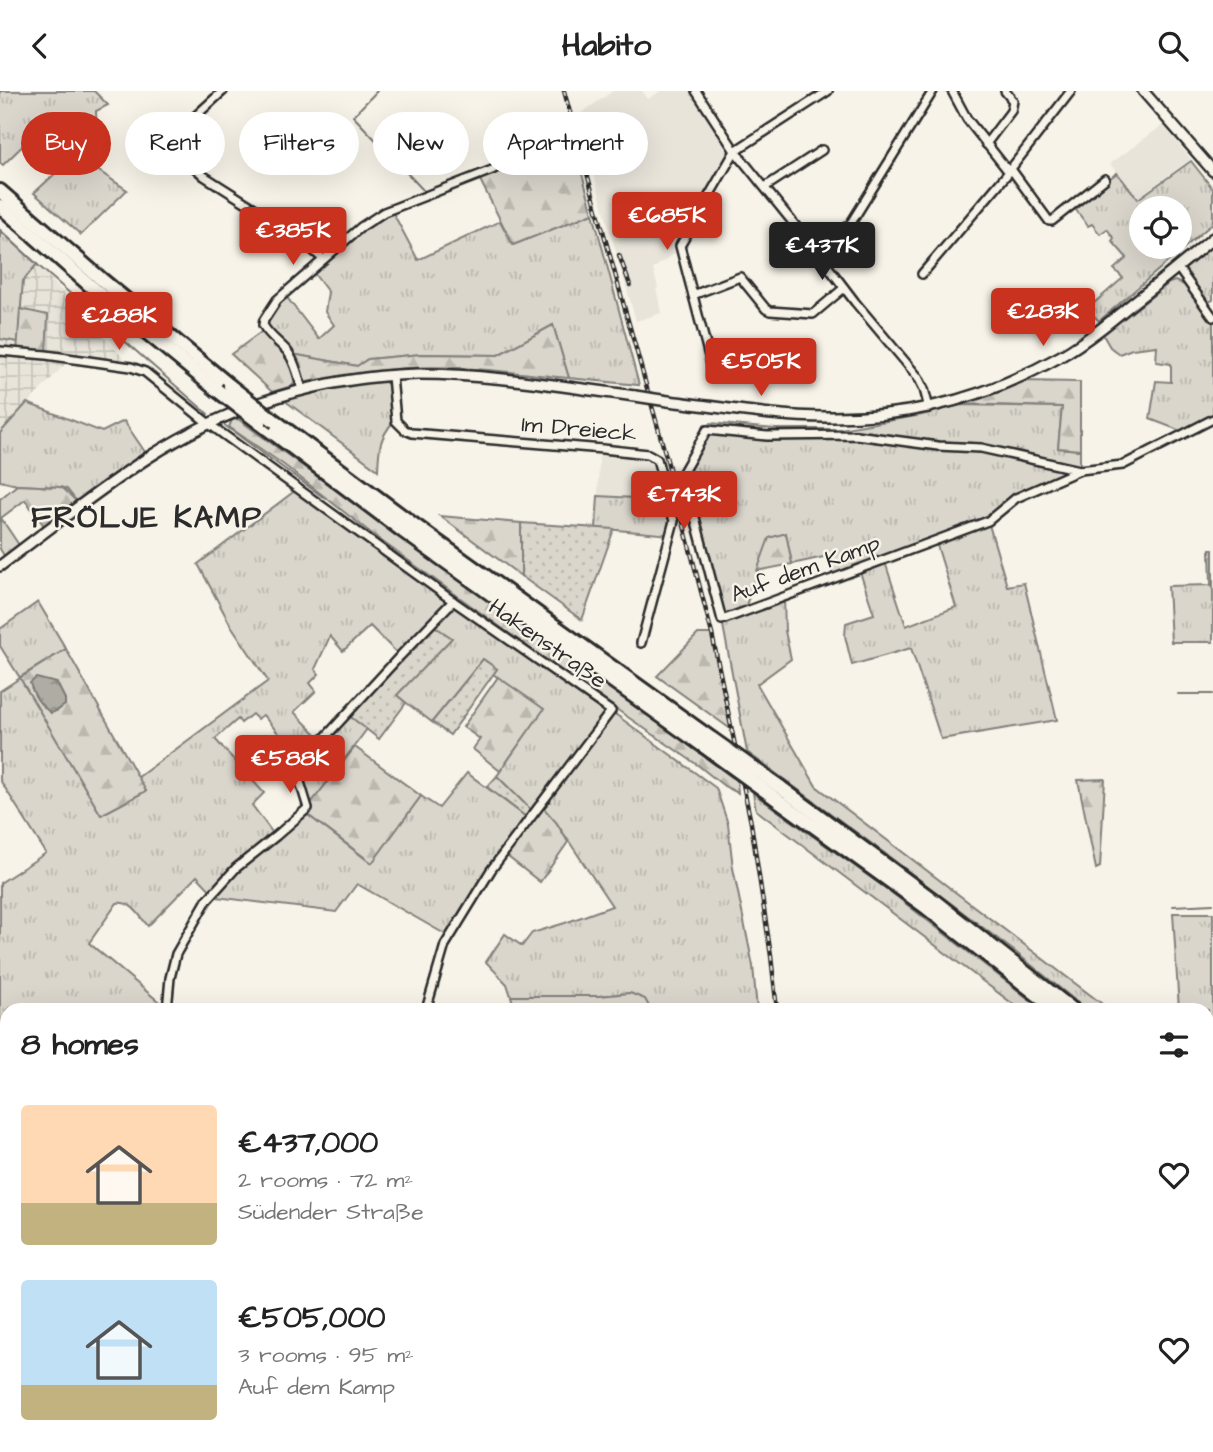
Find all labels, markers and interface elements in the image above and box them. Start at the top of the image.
text: Habito [562,23,651,68]
icon: back [21,27,59,65]
icon: search [1154,27,1192,65]
chip: Buy [21,112,111,175]
chip: Rent [125,112,225,175]
chip: Filters [239,112,359,175]
chip: New [373,112,469,175]
chip: Apartment [483,112,648,175]
pin: €685K [618,193,716,252]
map controls [1129,196,1192,259]
button: locate [1129,196,1192,259]
text: €685K [628,199,706,231]
pin: €385K [244,207,342,267]
text: €385K [255,214,331,246]
pin: €437K [773,223,871,282]
text: €437K [785,229,859,261]
pin: €283K [994,289,1092,348]
pin: €288K [70,293,168,352]
text: €283K [1007,295,1079,327]
text: €288K [81,299,157,331]
pin: €505K [712,338,810,398]
text: €505K [721,345,801,377]
street label: Im Dreieck [520,408,638,450]
pin: €743K [635,471,733,531]
text: €743K [647,478,721,510]
district label: FRÖLJE KAMP [31,497,263,539]
street label: Auf dem Kamp [726,527,885,611]
street label: Hakenstraße [482,591,613,696]
pin: €588K [241,735,339,795]
text: €588K [251,742,329,774]
text: 8 homes [21,1024,139,1066]
icon: filters [1155,1026,1193,1064]
text: €437,000 [238,1122,378,1164]
icon: home [77,1133,161,1217]
icon: heart [1155,1156,1193,1194]
text: 2 rooms · 72 m² [238,1164,413,1196]
text: Südender Straße [238,1196,424,1228]
text: €505,000 [238,1297,385,1339]
icon: home [77,1308,161,1392]
icon: heart [1155,1331,1193,1369]
text: 3 rooms · 95 m² [238,1339,414,1371]
text: Auf dem Kamp [238,1371,395,1403]

